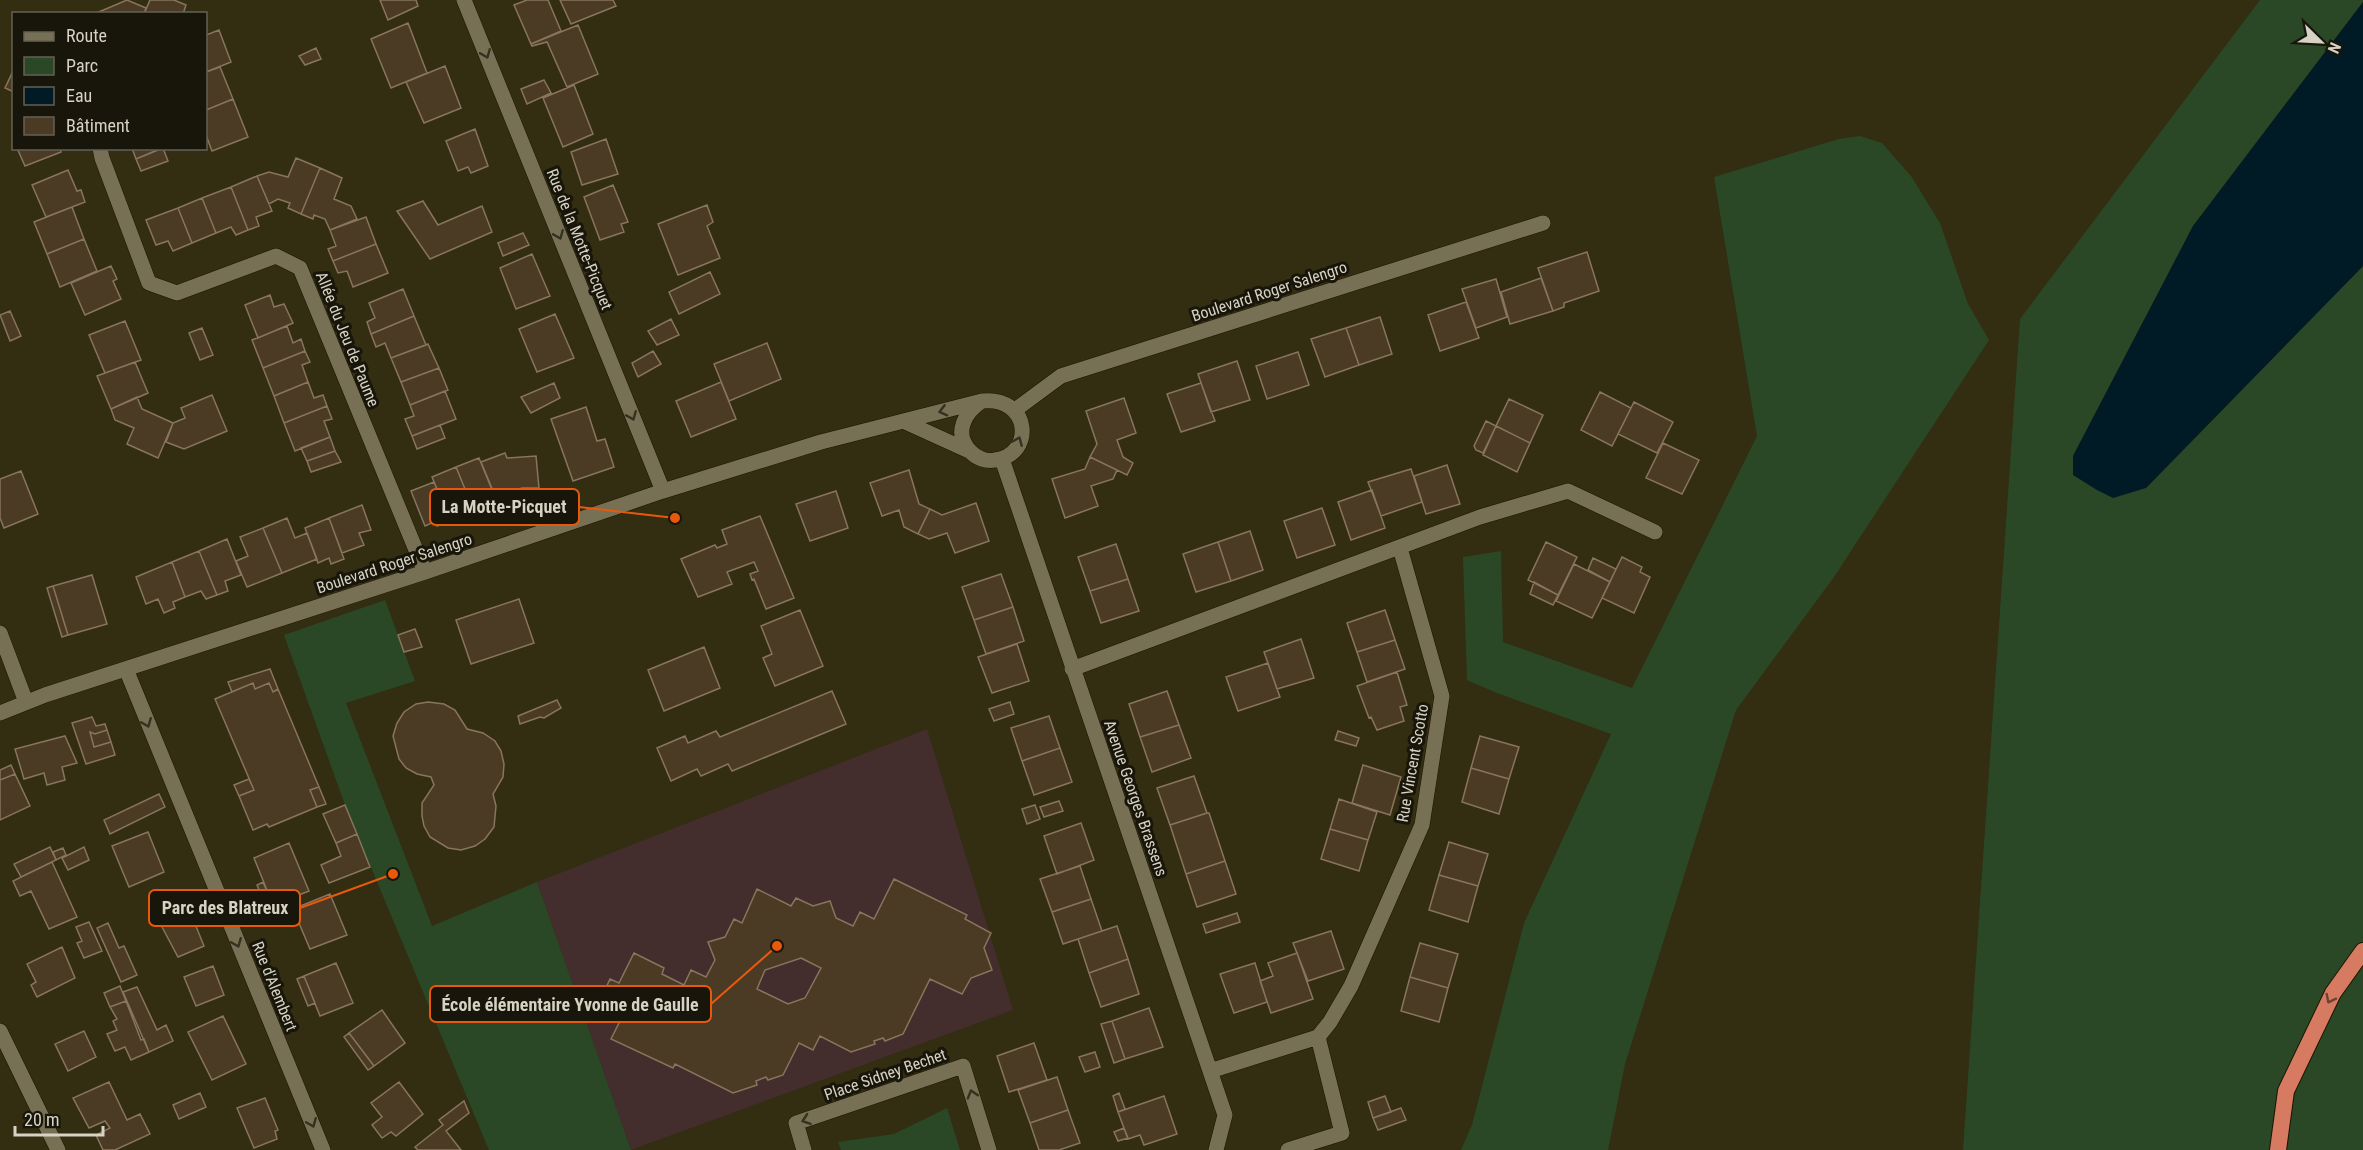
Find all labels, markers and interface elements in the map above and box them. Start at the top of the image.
legend [12,12,207,150]
north arrow [2291,12,2351,72]
text: Route [66,25,107,46]
text: N [2324,40,2345,56]
one-way arrow [479,48,491,59]
text: Parc [66,55,98,76]
text: Eau [66,85,92,106]
text: Bâtiment [66,115,130,136]
street label: Rue de la Motte-Picquet [543,166,617,313]
one-way arrow [552,229,564,240]
street label: Boulevard Roger Salengro [1189,257,1349,326]
street label: Allée du Jeu de Paume [312,269,383,410]
one-way arrow [938,404,948,417]
one-way arrow [625,410,637,421]
one-way arrow [1011,436,1023,447]
callout: La Motte-Picquet [430,489,579,525]
text: La Motte-Picquet [442,496,567,517]
street label: Boulevard Roger Salengro [314,529,474,598]
street label: Rue Vincent Scotto [1393,702,1432,824]
one-way arrow [140,717,152,728]
street label: Avenue Georges Brassens [1100,718,1171,879]
callout: Parc des Blatreux [149,890,300,926]
text: Parc des Blatreux [162,897,288,918]
one-way arrow [230,936,242,947]
street label: Rue d'Alembert [248,939,301,1034]
callout: École élémentaire Yvonne de Gaulle [430,986,711,1022]
one-way arrow [2326,993,2338,1004]
text: École élémentaire Yvonne de Gaulle [441,994,699,1015]
street label: Place Sidney Bechet [822,1045,949,1104]
one-way arrow [967,1089,979,1100]
scale bar [15,1099,104,1137]
text: 20 m [24,1109,59,1130]
one-way arrow [801,1112,812,1125]
one-way arrow [305,1117,317,1128]

